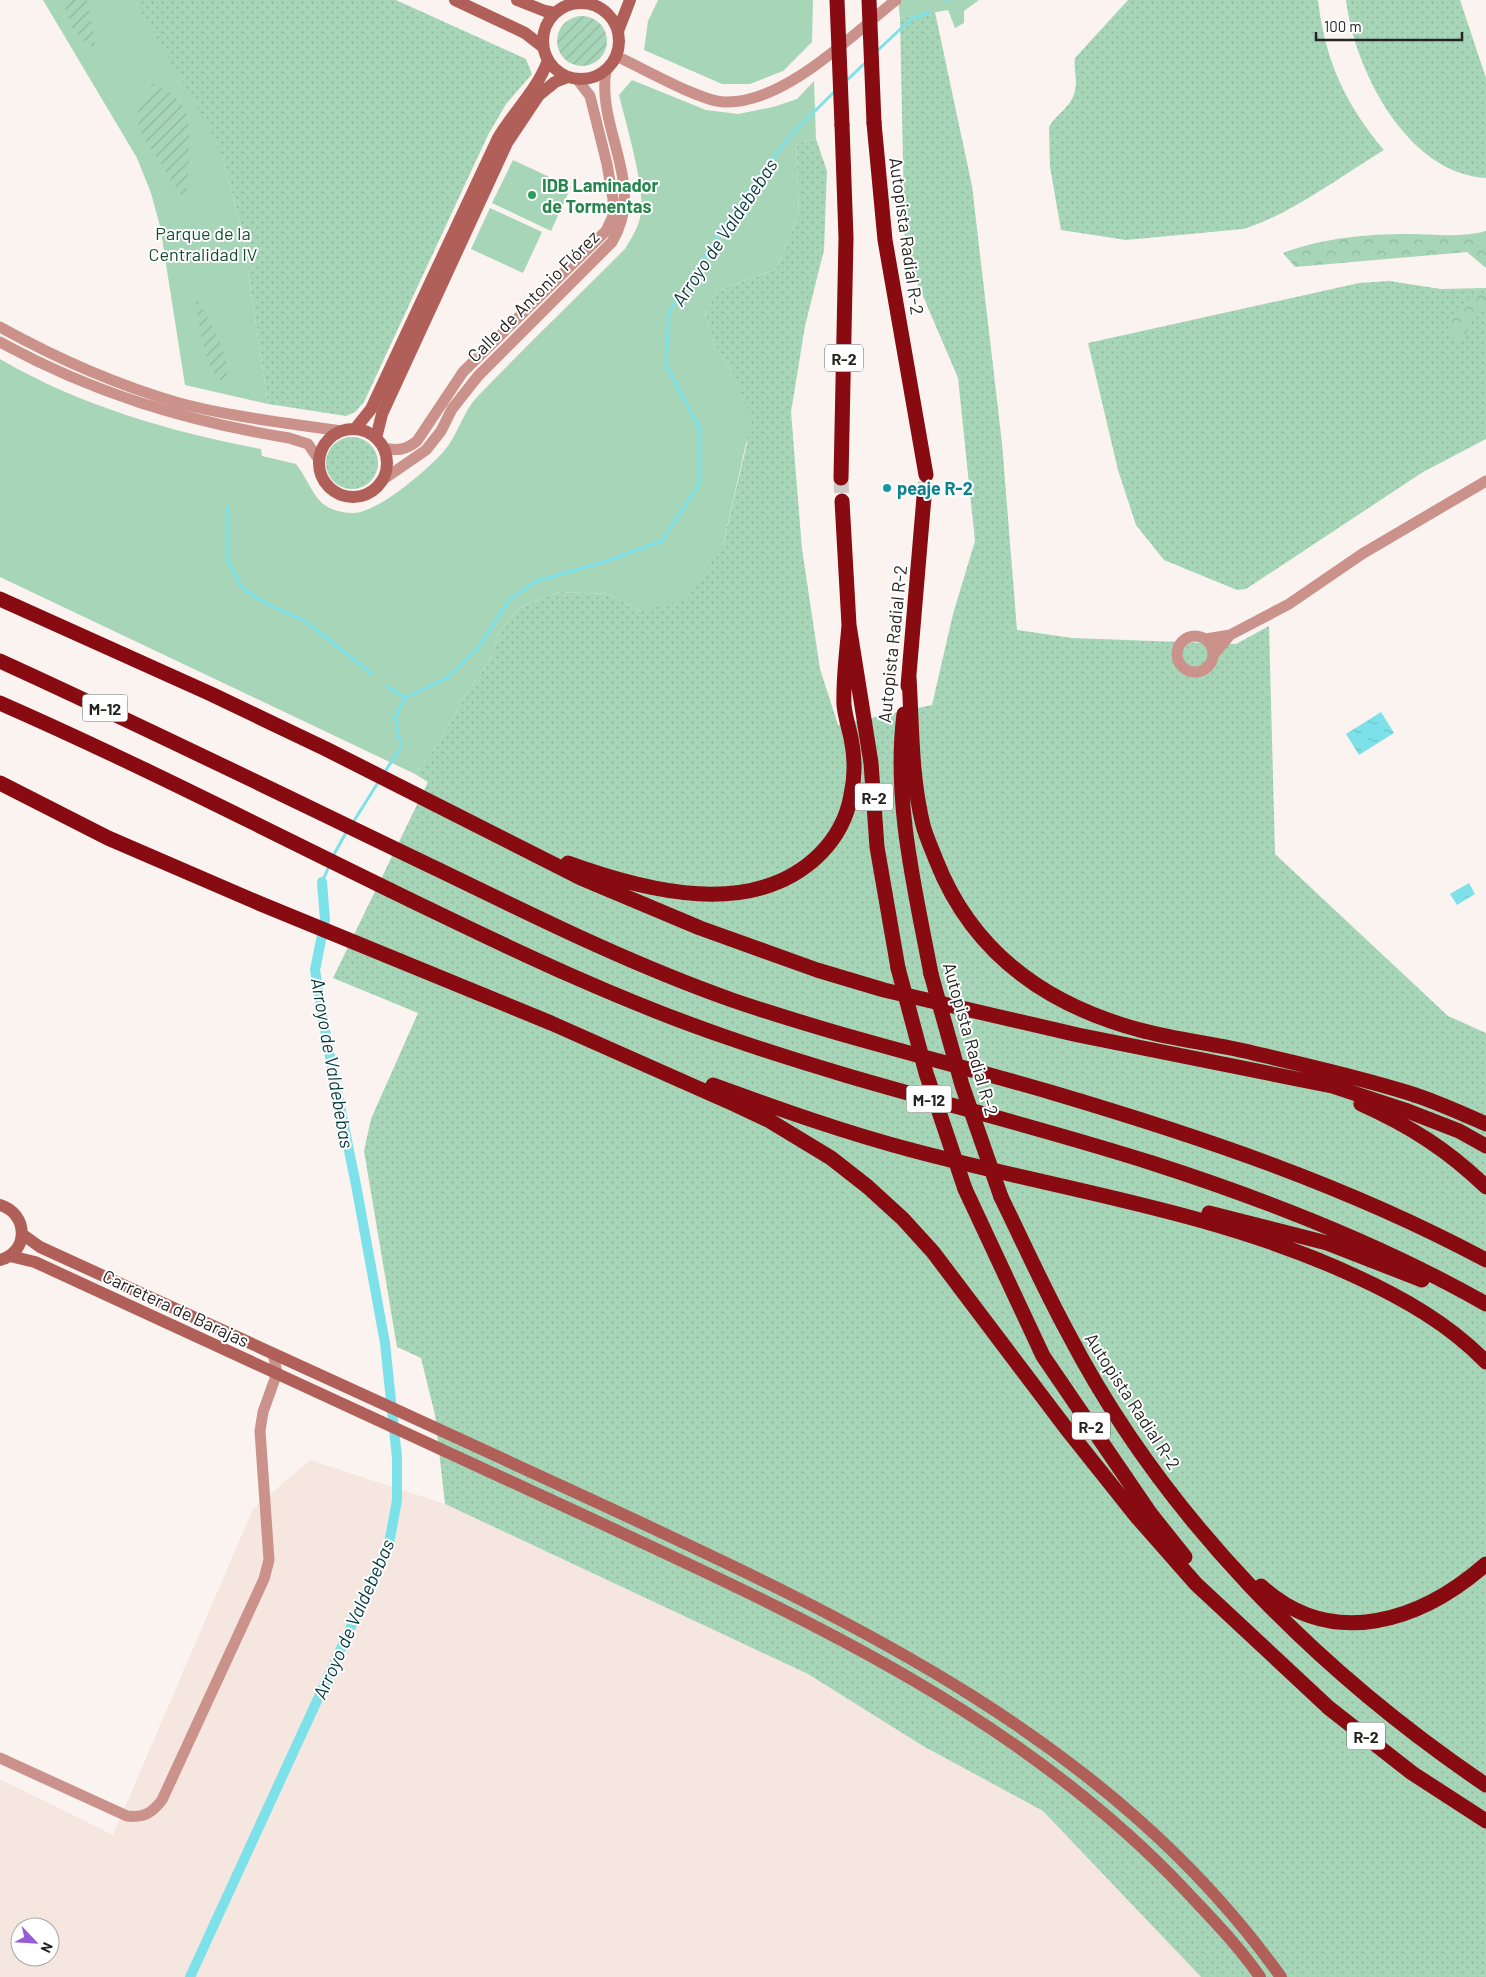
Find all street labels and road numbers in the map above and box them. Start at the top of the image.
street label: Autopista Radial R-2 [885,156,929,316]
street label: Calle de Antonio Flórez [463,226,603,366]
road number: R-2 [825,344,863,372]
street label: Autopista Radial R-2 [873,564,911,724]
road number: M-12 [82,694,128,721]
road number: R-2 [855,784,893,810]
street label: Autopista Radial R-2 [939,960,1003,1118]
road number: M-12 [906,1086,952,1112]
street label: Carretera de Barajas [99,1264,253,1352]
street label: Autopista Radial R-2 [1081,1329,1185,1473]
road number: R-2 [1072,1412,1110,1440]
road number: R-2 [1347,1722,1385,1750]

